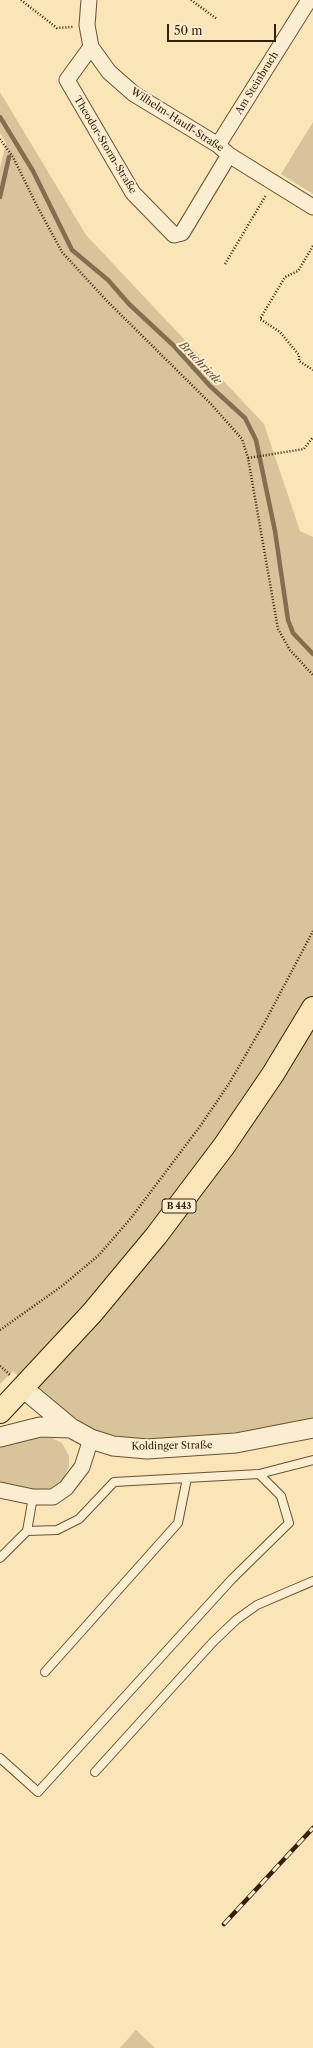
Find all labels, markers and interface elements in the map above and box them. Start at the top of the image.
scale bar [169,16,278,42]
text: 50 m [174,23,203,38]
street label: Am Steinbruch [233,49,281,117]
street label: Wilhelm-Hauff-Straße [128,85,226,155]
street label: Theodor-Storm-Straße [71,94,139,196]
water label: Bruchriede [176,339,224,387]
road number: B 443 [162,1199,196,1213]
street label: Koldinger Straße [131,1439,213,1453]

